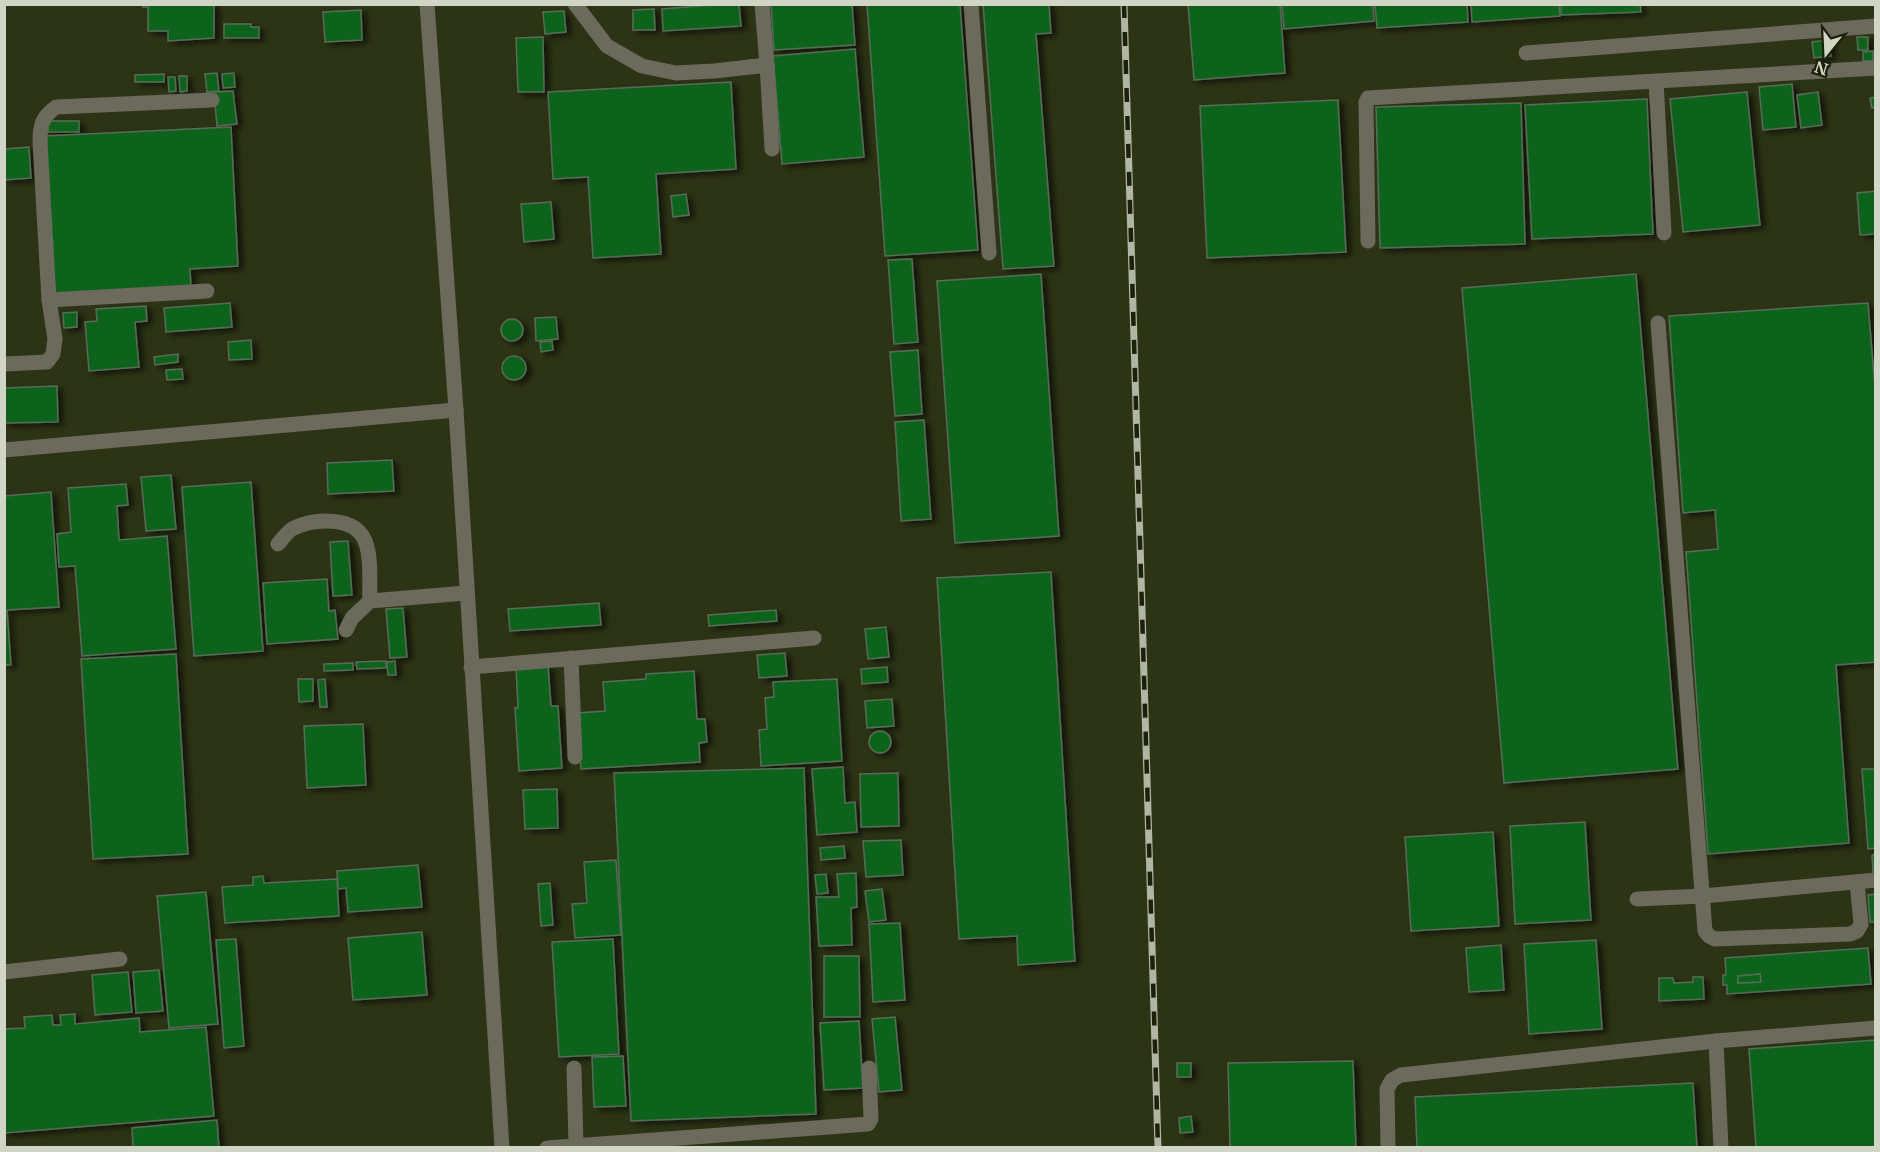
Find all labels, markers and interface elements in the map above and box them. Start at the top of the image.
north arrow [1796,24,1856,84]
text: N [1812,57,1830,80]

